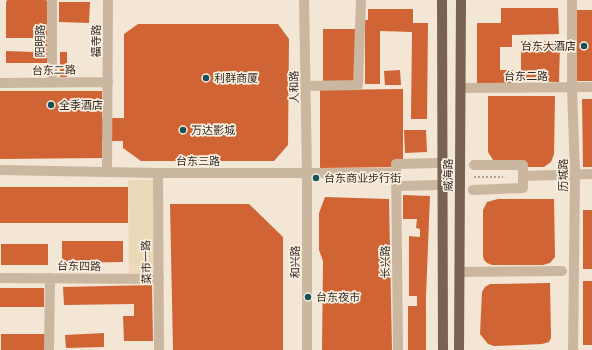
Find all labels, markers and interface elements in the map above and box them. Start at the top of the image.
street label: 阳明路 [33,25,47,58]
street label: 福寺路 [89,25,103,58]
place label: 台东大酒店 [521,39,576,53]
marker: 台东大酒店 [579,41,589,51]
street label: 台东二路 [32,63,76,77]
street label: 台东二路 [504,69,548,83]
street label: 人和路 [287,70,301,104]
place label: 利群商厦 [214,71,258,85]
marker: 利群商厦 [201,73,211,83]
place label: 全季酒店 [59,98,103,112]
marker: 全季酒店 [46,100,56,110]
place label: 万达影城 [191,123,235,137]
marker: 万达影城 [178,125,188,135]
street label: 台东三路 [176,154,220,168]
street label: 威海路 [441,159,455,192]
street label: 历城路 [556,159,570,192]
place label: 台东商业步行街 [324,171,401,185]
marker: 台东商业步行街 [311,173,321,183]
street label: 菜市一路 [139,240,153,284]
street label: 和兴路 [288,246,302,279]
street label: 长兴路 [378,246,392,279]
street label: 台东四路 [57,259,101,273]
place label: 台东夜市 [316,290,360,304]
marker: 台东夜市 [303,292,313,302]

